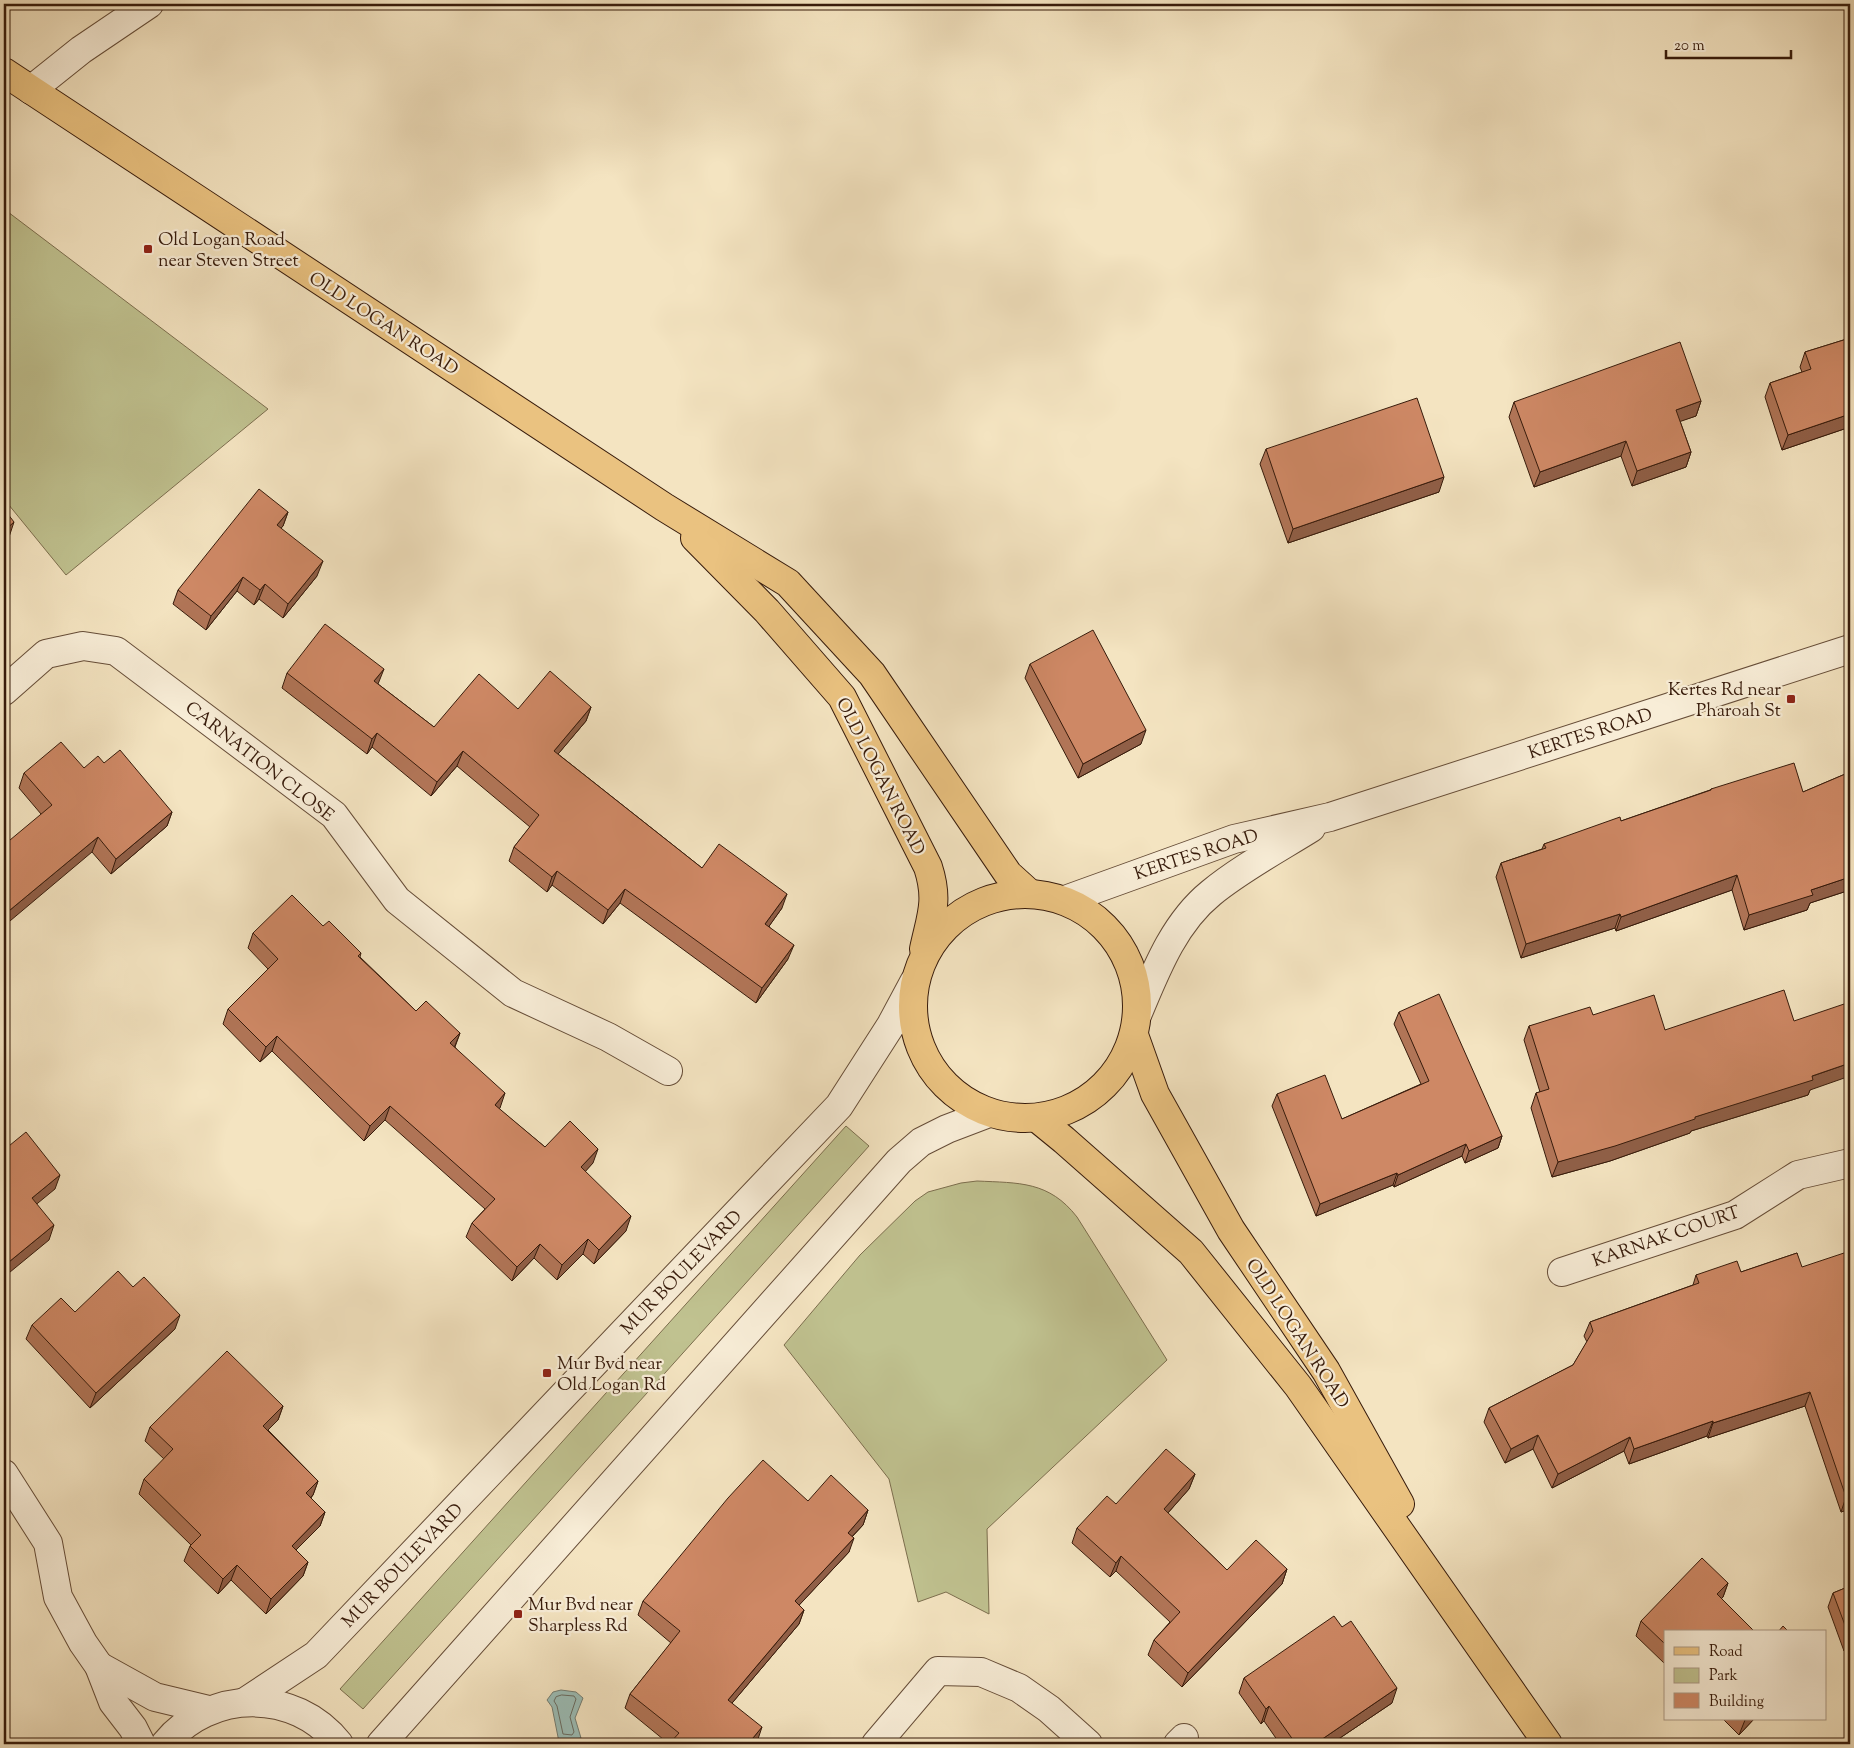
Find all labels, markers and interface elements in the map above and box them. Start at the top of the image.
scale bar [1666,28,1792,60]
text: 20 m [1674,36,1705,57]
place label: Old Logan Road near Steven Street [158,228,299,275]
marker: Old Logan Road near Steven Street [142,243,154,255]
street label: OLD LOGAN ROAD [303,266,463,383]
place label: Kertes Rd near Pharoah St [1668,678,1781,725]
marker: Kertes Rd near Pharoah St [1785,693,1797,705]
street label: OLD LOGAN ROAD [828,694,930,860]
street label: CARNATION CLOSE [179,696,339,829]
street label: KERTES ROAD [1525,703,1656,767]
street label: KERTES ROAD [1131,824,1262,888]
street label: KARNAK COURT [1589,1200,1744,1275]
street label: MUR BOULEVARD [616,1205,749,1342]
street label: OLD LOGAN ROAD [1238,1254,1355,1414]
place label: Mur Bvd near Old Logan Rd [557,1352,666,1399]
marker: Mur Bvd near Old Logan Rd [541,1367,553,1379]
street label: MUR BOULEVARD [337,1498,470,1635]
place label: Mur Bvd near Sharpless Rd [528,1593,633,1640]
marker: Mur Bvd near Sharpless Rd [512,1608,524,1620]
legend [1664,1630,1826,1720]
text: Road [1709,1642,1743,1663]
text: Park [1709,1666,1738,1687]
text: Building [1709,1692,1764,1713]

